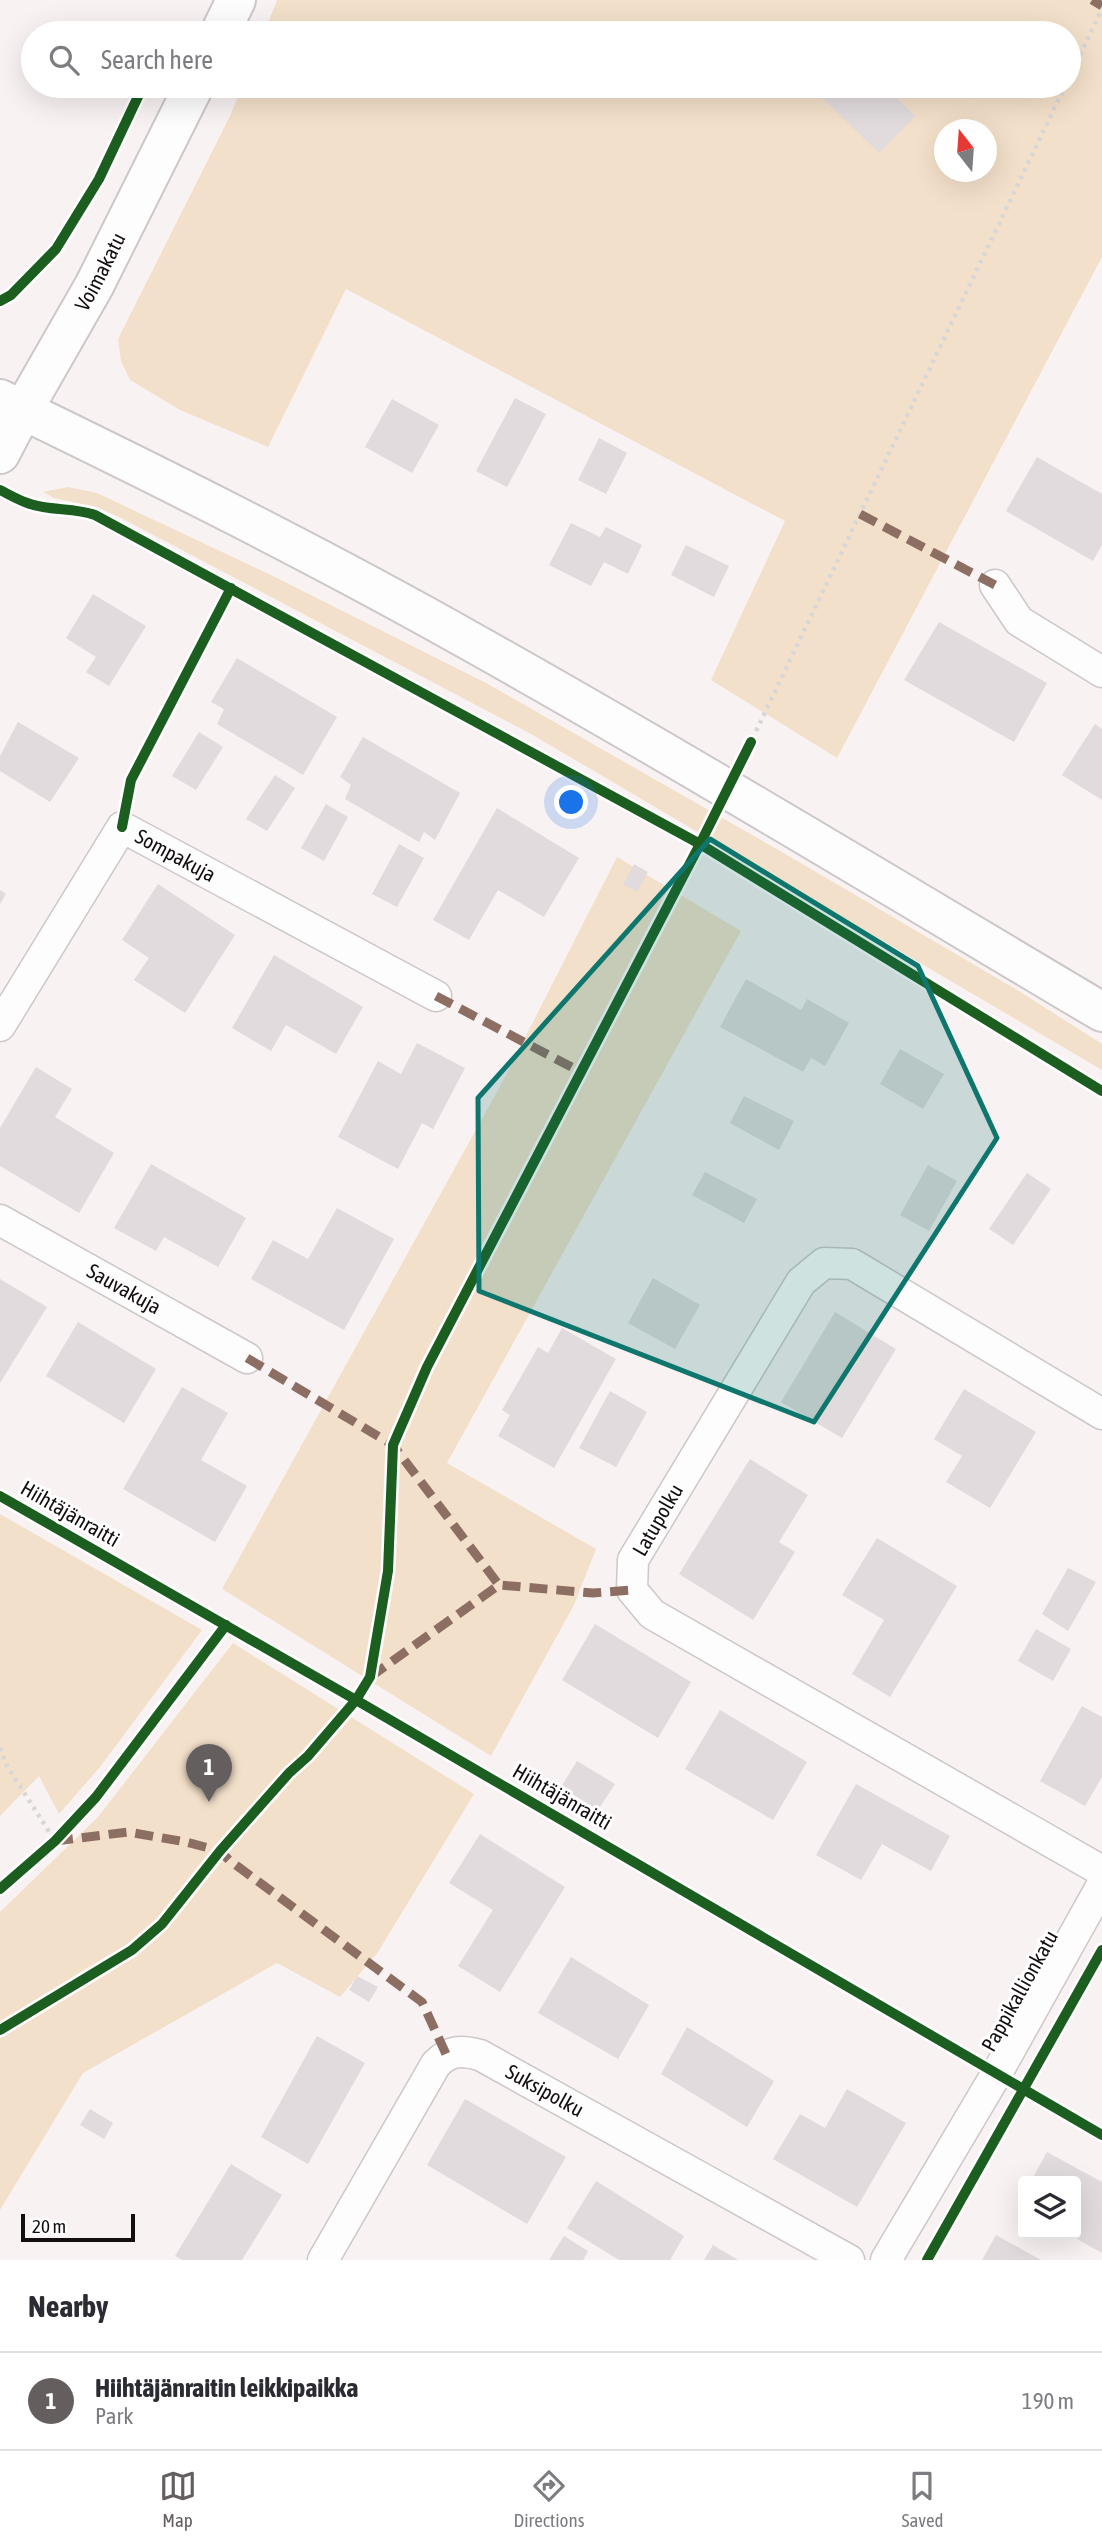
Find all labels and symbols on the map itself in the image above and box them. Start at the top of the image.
north arrow [934,119,997,182]
street label: Voimakatu [69,229,130,315]
your location [554,785,588,819]
street label: Sompakuja [132,824,220,886]
street label: Sauvakuja [83,1258,166,1319]
street label: Hiihtäjänraitti [17,1475,124,1551]
street label: Latupolku [627,1479,687,1560]
pin: 1 [186,1744,232,1802]
street label: Hiihtäjänraitti [509,1758,616,1834]
street label: Pappikallionkatu [976,1926,1062,2055]
street label: Suksipolku [502,2059,588,2121]
scale bar [21,2211,135,2243]

